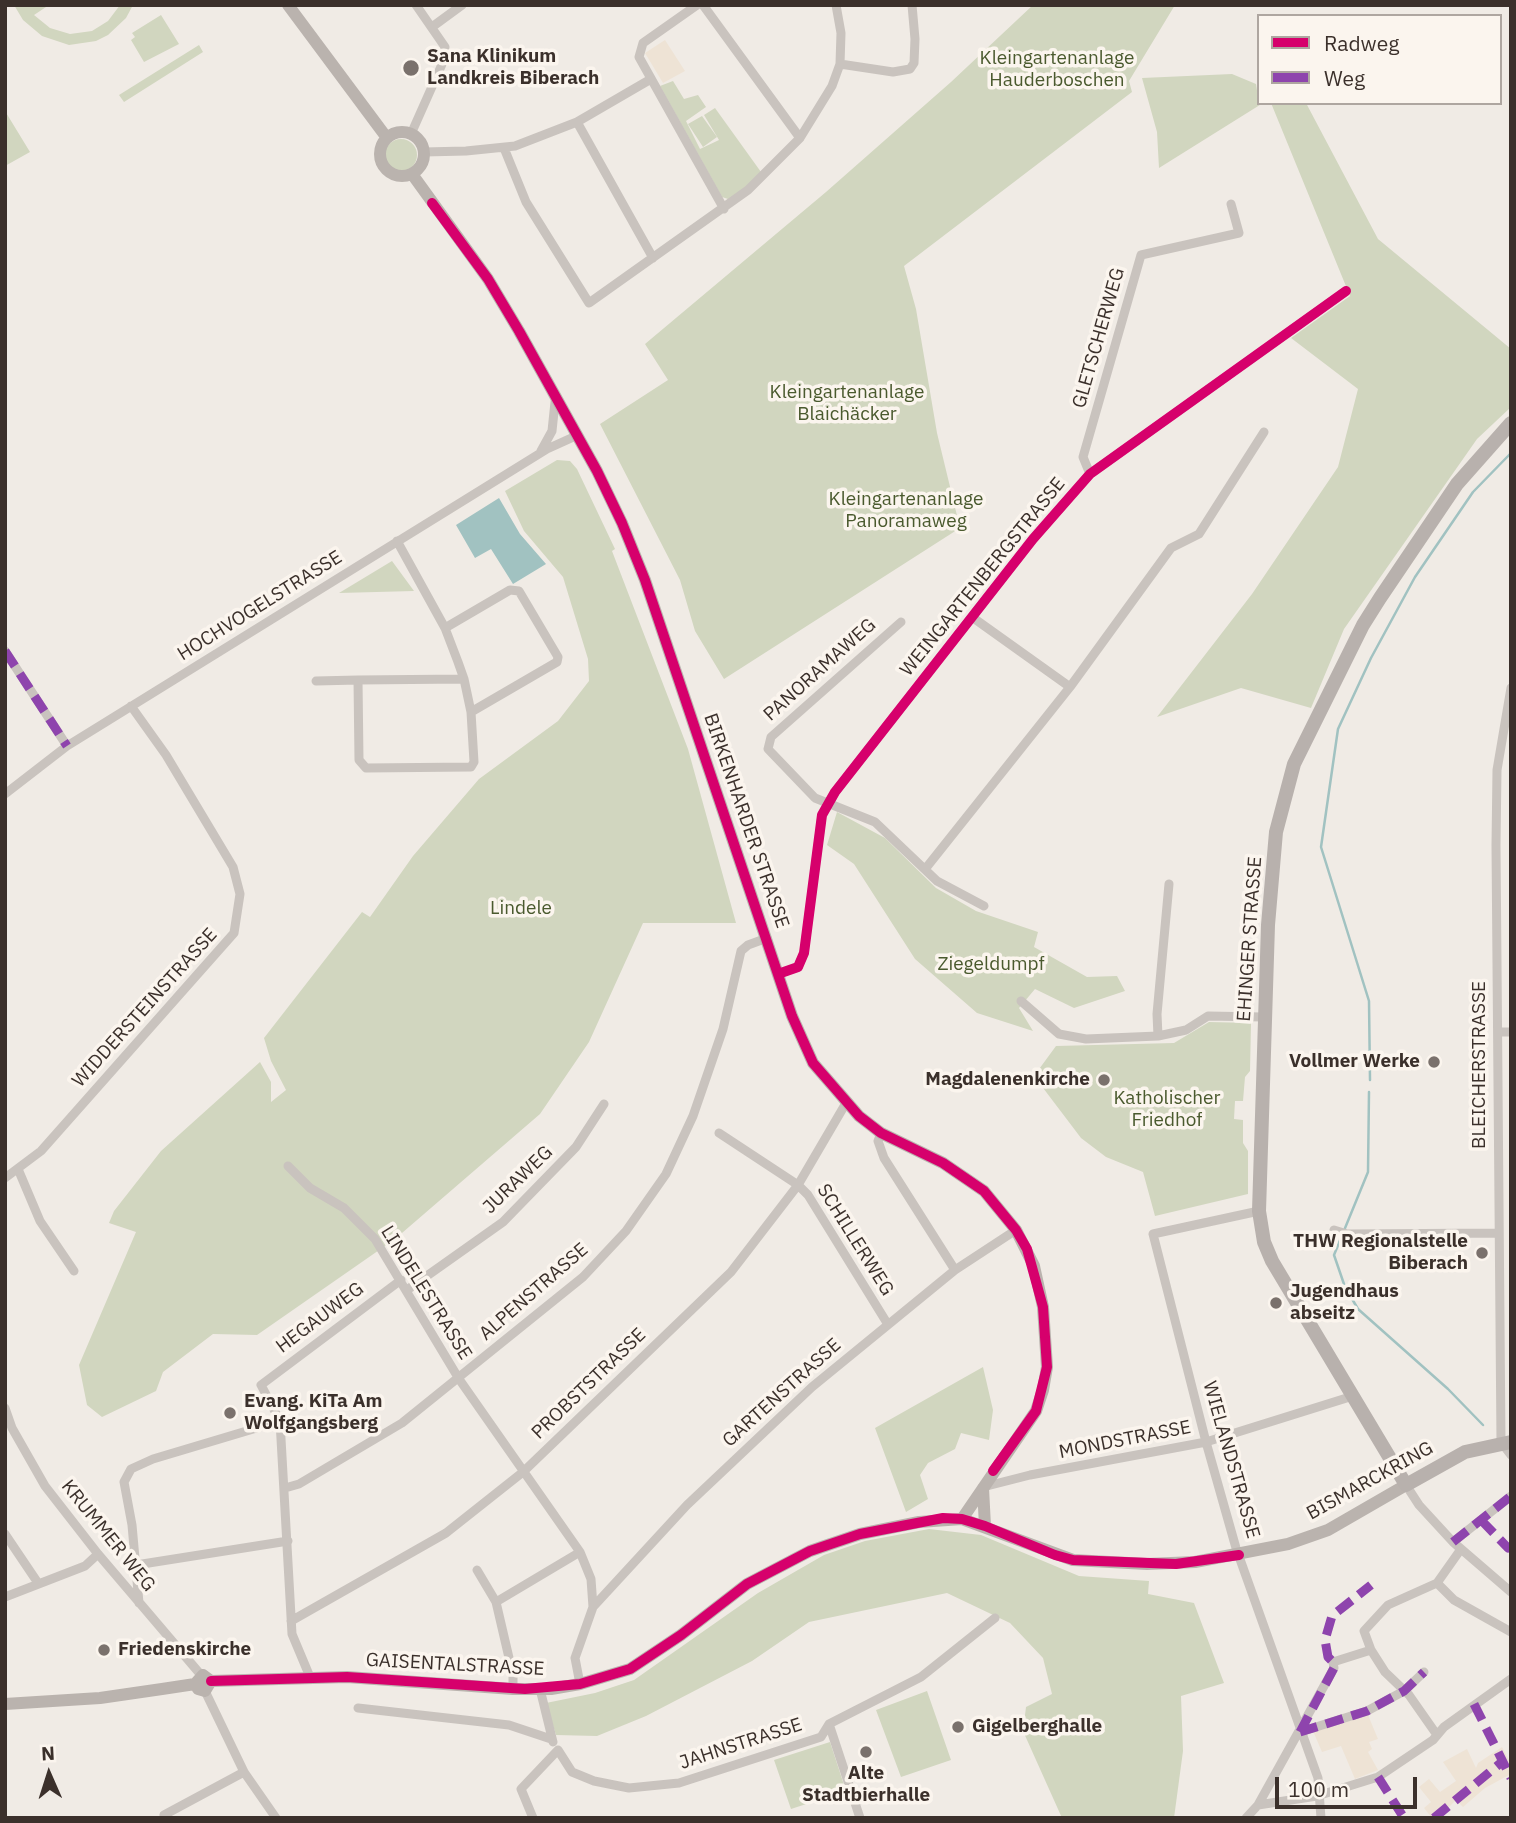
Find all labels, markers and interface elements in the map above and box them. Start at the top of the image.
legend [1257,14,1502,105]
text: Radweg [1324,29,1399,57]
place label: Sana Klinikum Landkreis Biberach [427,46,599,90]
park label: Kleingartenanlage Hauderboschen [980,48,1134,92]
marker: Sana Klinikum Landkreis Biberach [401,58,421,78]
text: Weg [1324,64,1365,92]
street label: GLETSCHERWEG [1068,265,1130,411]
park label: Kleingartenanlage Blaichäcker [770,382,924,426]
street label: WEINGARTENBERGSTRASSE [896,473,1070,681]
park label: Kleingartenanlage Panoramaweg [829,489,983,533]
street label: HOCHVOGELSTRASSE [174,546,346,666]
street label: PANORAMAWEG [759,614,881,726]
street label: BIRKENHARDER STRASSE [698,710,794,932]
street label: EHINGER STRASSE [1233,856,1267,1022]
park label: Lindele [490,898,552,920]
street label: WIDDERSTEINSTRASSE [68,924,222,1092]
park label: Ziegeldumpf [937,954,1045,976]
street label: BLEICHERSTRASSE [1469,981,1491,1149]
place label: Vollmer Werke [1289,1051,1420,1073]
marker: Vollmer Werke [1426,1054,1442,1070]
place label: Magdalenenkirche [925,1069,1090,1091]
marker: Magdalenenkirche [1096,1072,1112,1088]
park label: Katholischer Friedhof [1114,1088,1220,1132]
street label: JURAWEG [478,1141,558,1219]
street label: SCHILLERWEG [812,1180,898,1300]
street label: LINDELESTRASSE [376,1222,476,1364]
place label: THW Regionalstelle Biberach [1293,1231,1468,1275]
street label: ALPENSTRASSE [475,1239,593,1345]
marker: THW Regionalstelle Biberach [1474,1245,1490,1261]
street label: HEGAUWEG [272,1278,368,1358]
place label: Jugendhaus abseitz [1290,1281,1399,1325]
marker: Jugendhaus abseitz [1268,1295,1284,1311]
street label: PROBSTSTRASSE [527,1324,651,1444]
street label: GARTENSTRASSE [718,1334,846,1452]
street label: WIELANDSTRASSE [1198,1379,1264,1541]
place label: Evang. KiTa Am Wolfgangsberg [244,1391,382,1435]
marker: Evang. KiTa Am Wolfgangsberg [222,1405,238,1421]
street label: MONDSTRASSE [1057,1416,1193,1464]
street label: BISMARCKRING [1303,1437,1437,1525]
street label: KRUMMER WEG [56,1476,160,1596]
place label: Friedenskirche [118,1639,251,1661]
marker: Friedenskirche [96,1642,112,1658]
street label: GAISENTALSTRASSE [365,1649,545,1681]
street label: JAHNSTRASSE [677,1713,805,1775]
place label: Gigelberghalle [972,1716,1102,1738]
marker: Gigelberghalle [950,1719,966,1735]
north arrow [14,1739,84,1809]
text: N [40,1741,55,1765]
marker: Alte Stadtbierhalle [858,1744,874,1760]
place label: Alte Stadtbierhalle [802,1763,930,1807]
scale bar [1278,1764,1420,1808]
text: 100 m [1288,1775,1349,1803]

